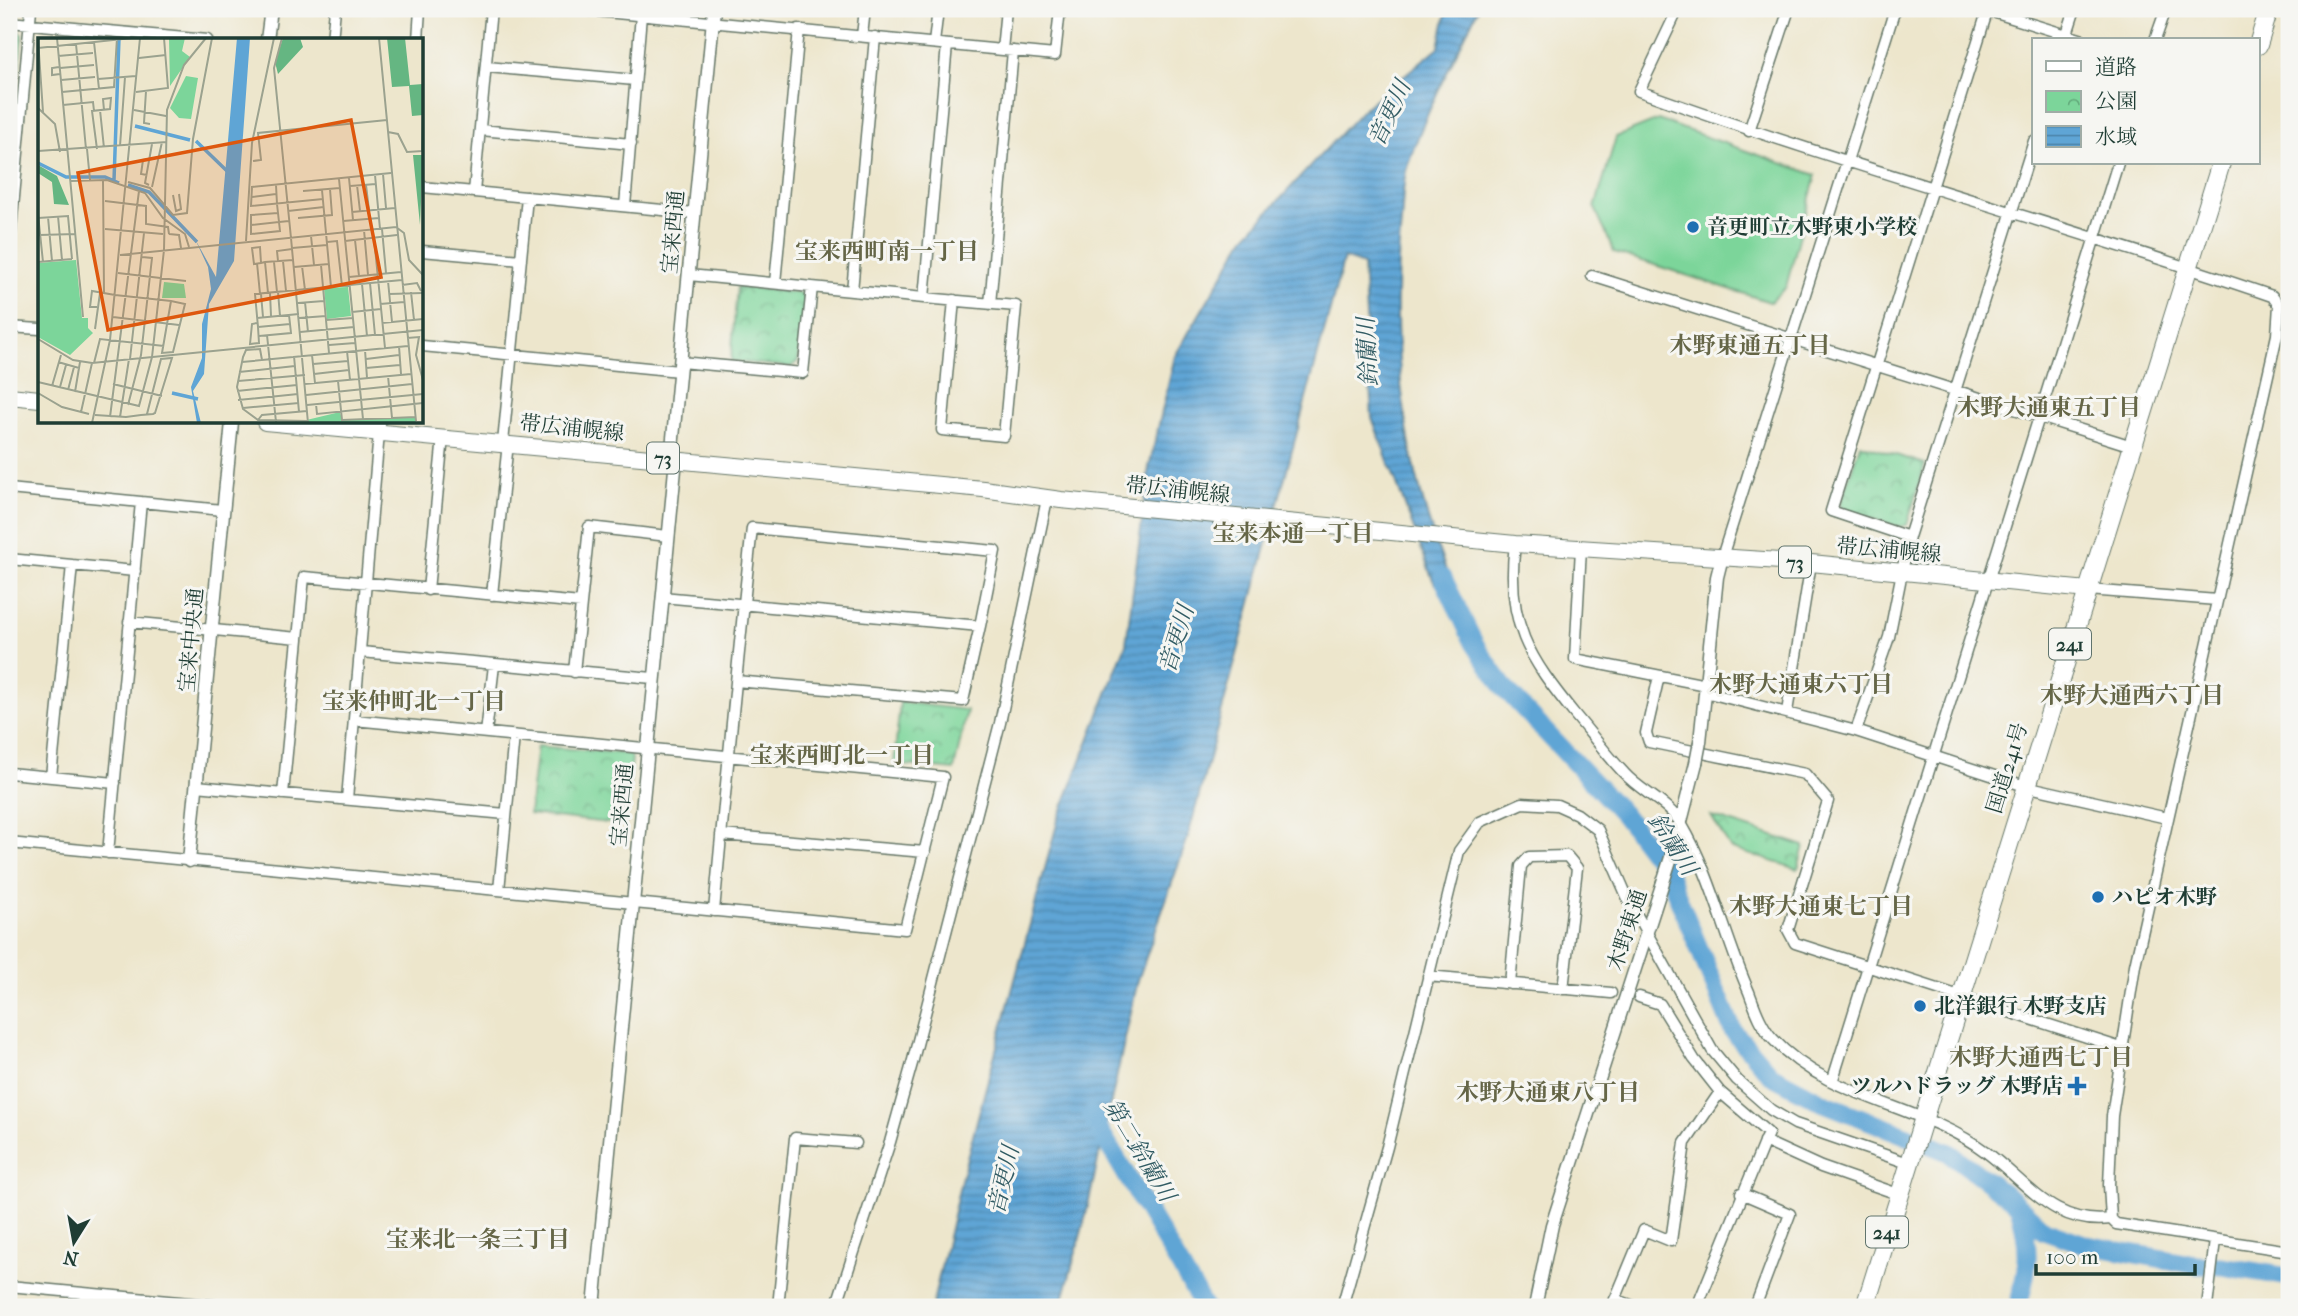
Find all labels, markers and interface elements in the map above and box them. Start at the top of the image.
inset map [38,38,424,424]
legend [2032,38,2260,164]
text: 道路 [2095,55,2137,79]
water label: 音更川 [1363,74,1418,150]
text: 公園 [2095,89,2137,113]
text: 水域 [2095,125,2137,149]
street label: 宝来西通 [657,189,689,275]
place label: 音更町立木野東小学校 [1707,215,1917,239]
marker: 音更町立木野東小学校 [1685,219,1701,235]
district label: 宝来西町南一丁目 [795,238,979,265]
water label: 鈴蘭川 [1352,314,1383,387]
district label: 木野東通五丁目 [1670,332,1831,359]
district label: 木野大通東五丁目 [1957,394,2141,421]
street label: 帯広浦幌線 [519,411,625,445]
road number: 73 [647,442,679,474]
street label: 帯広浦幌線 [1125,473,1231,507]
district label: 宝来本通一丁目 [1213,520,1374,547]
street label: 帯広浦幌線 [1836,533,1942,567]
road number: 73 [1779,547,1811,578]
street label: 宝来中央通 [174,587,208,693]
water label: 音更川 [1153,599,1200,676]
road number: 241 [2049,628,2091,660]
district label: 木野大通東六丁目 [1709,671,1893,698]
district label: 木野大通西六丁目 [2040,682,2224,709]
district label: 宝来仲町北一丁目 [322,688,506,715]
street label: 国道241号 [1982,720,2032,816]
district label: 宝来西町北一丁目 [750,742,934,769]
street label: 宝来西通 [606,762,638,848]
water label: 鈴蘭川 [1642,808,1704,883]
place label: ハピオ木野 [2112,885,2217,909]
street label: 木野東通 [1603,886,1651,974]
marker: ハピオ木野 [2090,889,2106,905]
district label: 木野大通東七丁目 [1729,893,1913,920]
place label: 北洋銀行 木野支店 [1934,994,2107,1018]
marker: 北洋銀行 木野支店 [1912,998,1928,1014]
district label: 木野大通西七丁目 [1949,1044,2133,1071]
place label: ツルハドラッグ 木野店 [1851,1074,2063,1098]
marker: ツルハドラッグ 木野店 [2069,1078,2085,1094]
district label: 木野大通東八丁目 [1456,1079,1640,1106]
water label: 第二鈴蘭川 [1098,1094,1182,1209]
water label: 音更川 [983,1141,1025,1217]
north arrow [38,1208,108,1278]
road number: 241 [1866,1216,1908,1248]
district label: 宝来北一条三丁目 [386,1226,570,1253]
scale bar [2036,1232,2195,1276]
text: N [61,1245,80,1270]
text: 100 m [2046,1245,2099,1269]

